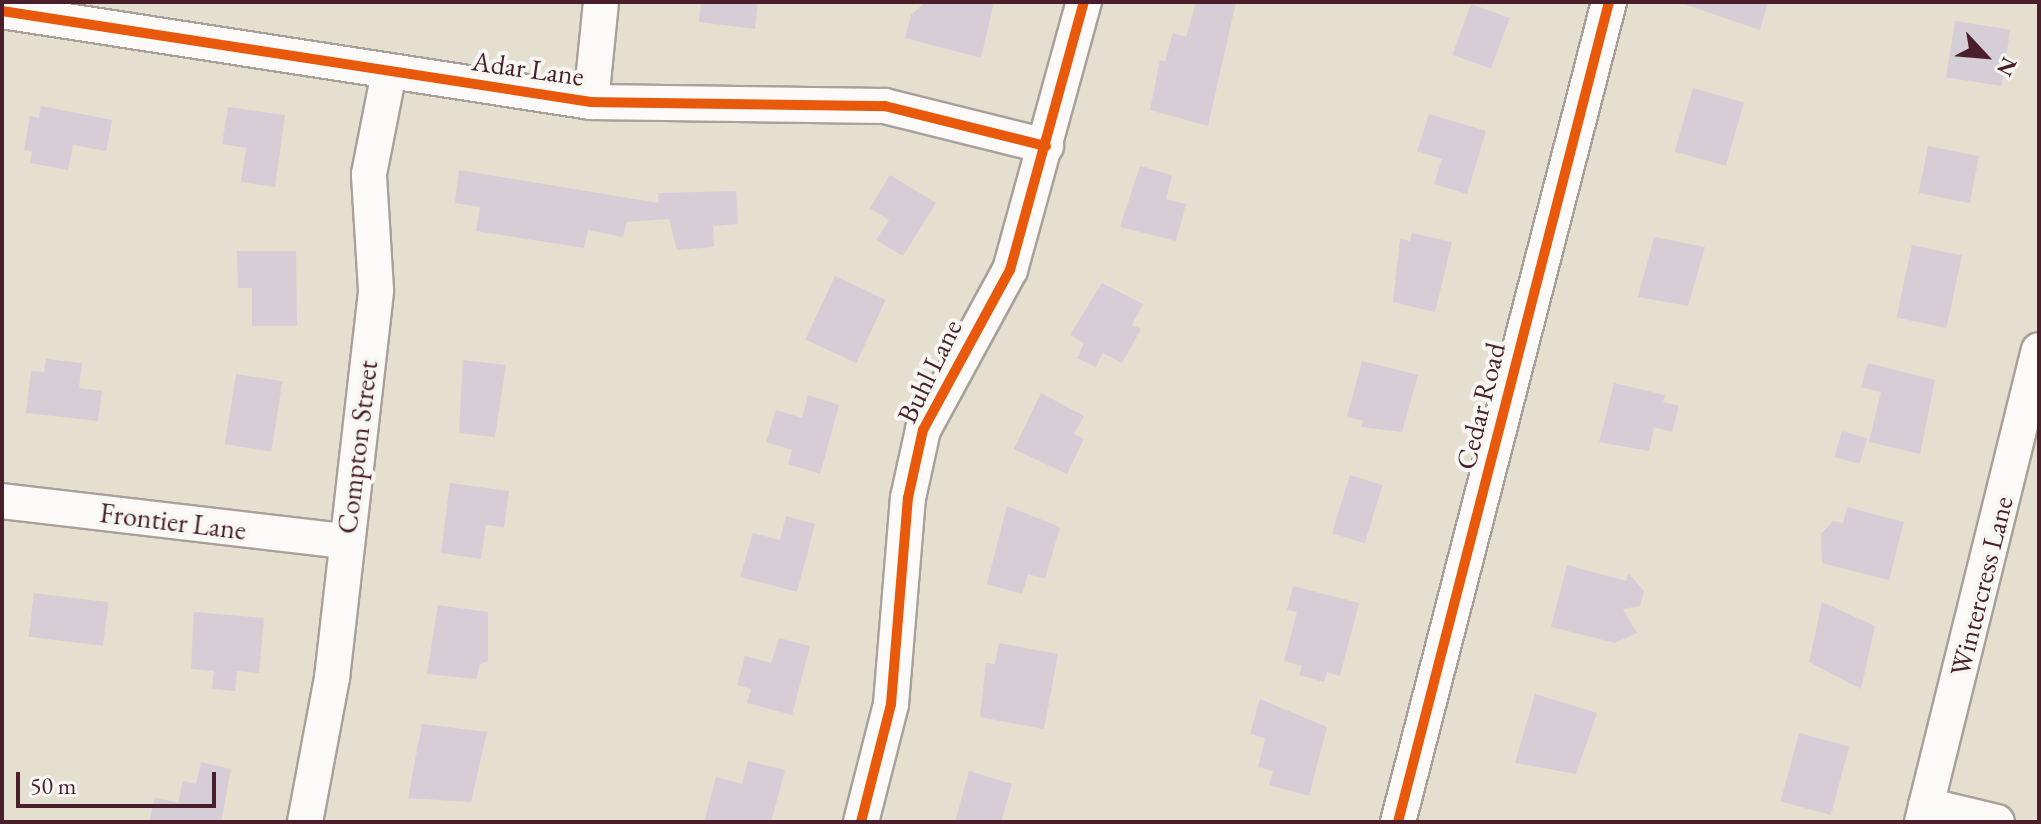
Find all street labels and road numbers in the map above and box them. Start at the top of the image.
street label: Adar Lane [470,44,586,92]
street label: Buhl Lane [890,314,968,428]
street label: Cedar Road [1448,339,1512,473]
street label: Compton Street [330,358,384,536]
street label: Wintercress Lane [1942,493,2020,679]
street label: Frontier Lane [98,495,248,547]

